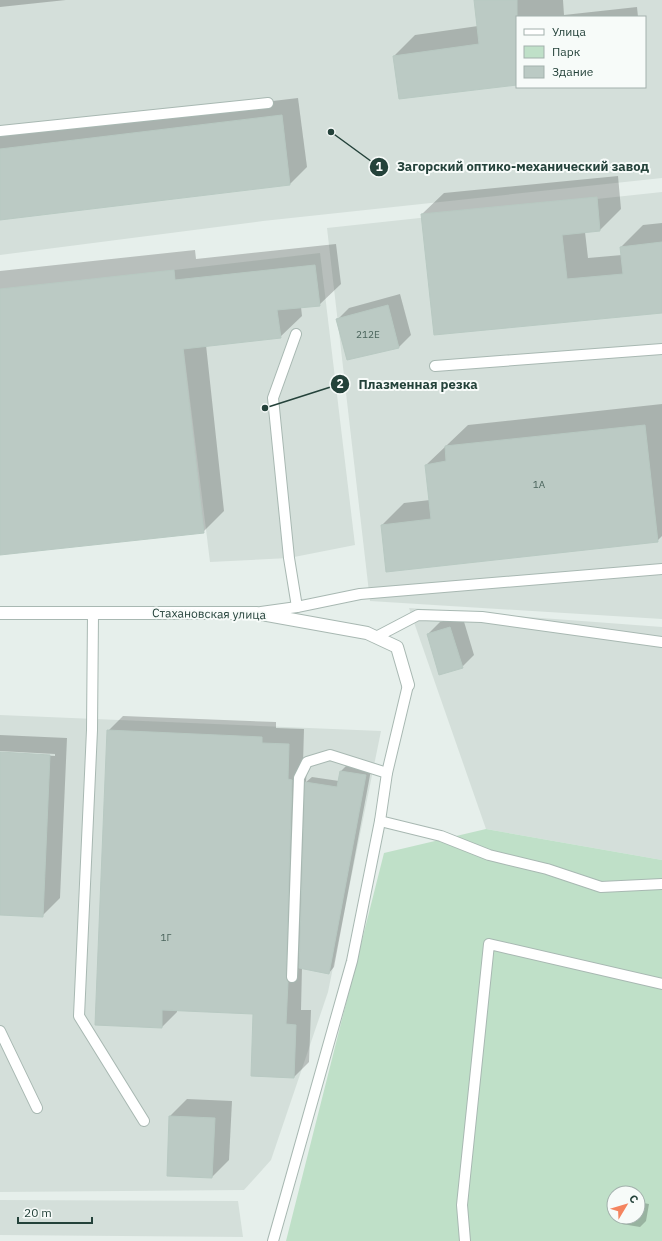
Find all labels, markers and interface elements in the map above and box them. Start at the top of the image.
legend [516,16,646,88]
text: Улица [552,24,586,39]
text: Парк [552,44,581,59]
text: Здание [552,64,594,79]
callout: Загорский оптико-механический завод [369,154,657,179]
text: Загорский оптико-механический завод [397,158,650,175]
text: 1 [375,159,383,174]
house number: 212Е [356,328,380,341]
callout: Плазменная резка [330,371,486,396]
text: 2 [336,376,344,391]
text: Плазменная резка [358,376,478,393]
house number: 1А [533,478,546,491]
street label: Стахановская улица [152,605,267,622]
house number: 1Г [161,931,172,944]
north arrow [606,1185,646,1225]
text: С [626,1192,642,1206]
scale bar [18,1199,92,1225]
text: 20 m [24,1205,52,1220]

